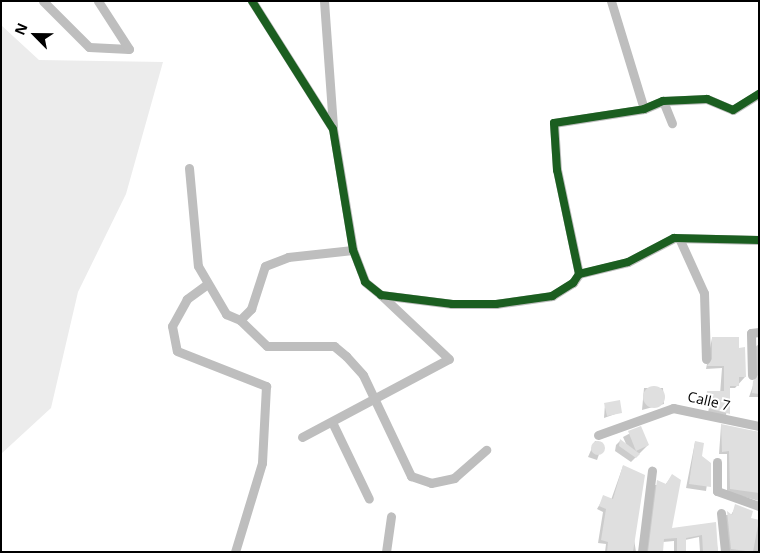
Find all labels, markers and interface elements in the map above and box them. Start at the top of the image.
north arrow [10,10,60,60]
text: N [10,20,32,38]
street label: Calle 7 [686,388,732,414]

